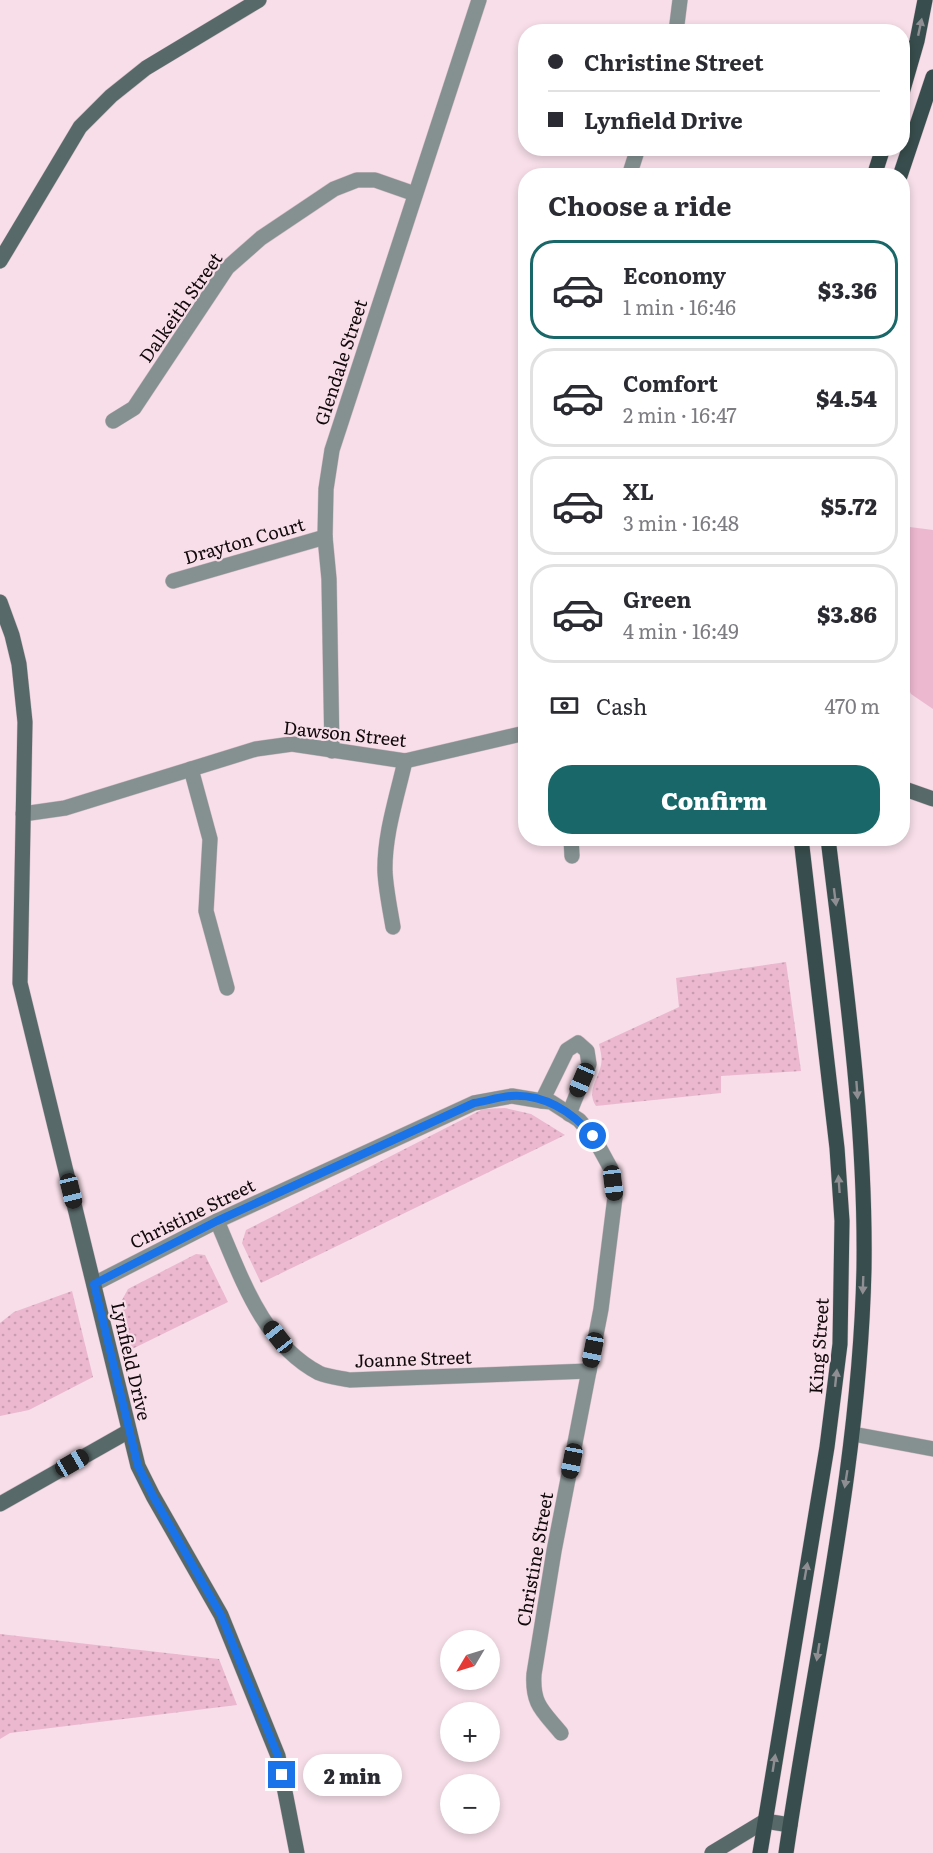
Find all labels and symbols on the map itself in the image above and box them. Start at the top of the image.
one-way arrow [916,18,925,37]
street label: Dalkeith Street [132,246,229,368]
street label: Glendale Street [307,295,373,429]
street label: Drayton Court [180,510,308,570]
street label: Dawson Street [282,713,409,753]
one-way arrow [830,887,840,906]
car [567,1060,597,1100]
one-way arrow [852,1081,861,1100]
route start [579,1122,606,1149]
car [602,1164,624,1202]
car [58,1171,84,1211]
street label: Christine Street [125,1171,260,1255]
one-way arrow [835,1174,844,1193]
one-way arrow [859,1276,868,1295]
street label: King Street [801,1296,835,1395]
street label: Lynfield Drive [105,1299,159,1423]
car [260,1317,296,1357]
car [581,1331,605,1369]
street label: Joanne Street [354,1342,473,1374]
one-way arrow [831,1369,841,1388]
car [560,1442,584,1480]
car [52,1446,92,1480]
one-way arrow [842,1470,851,1489]
street label: Christine Street [509,1489,559,1628]
one-way arrow [802,1561,811,1580]
north arrow [440,1630,500,1690]
one-way arrow [814,1643,823,1662]
callout: 2 min [303,1754,402,1796]
one-way arrow [770,1754,779,1773]
route end [268,1761,295,1788]

